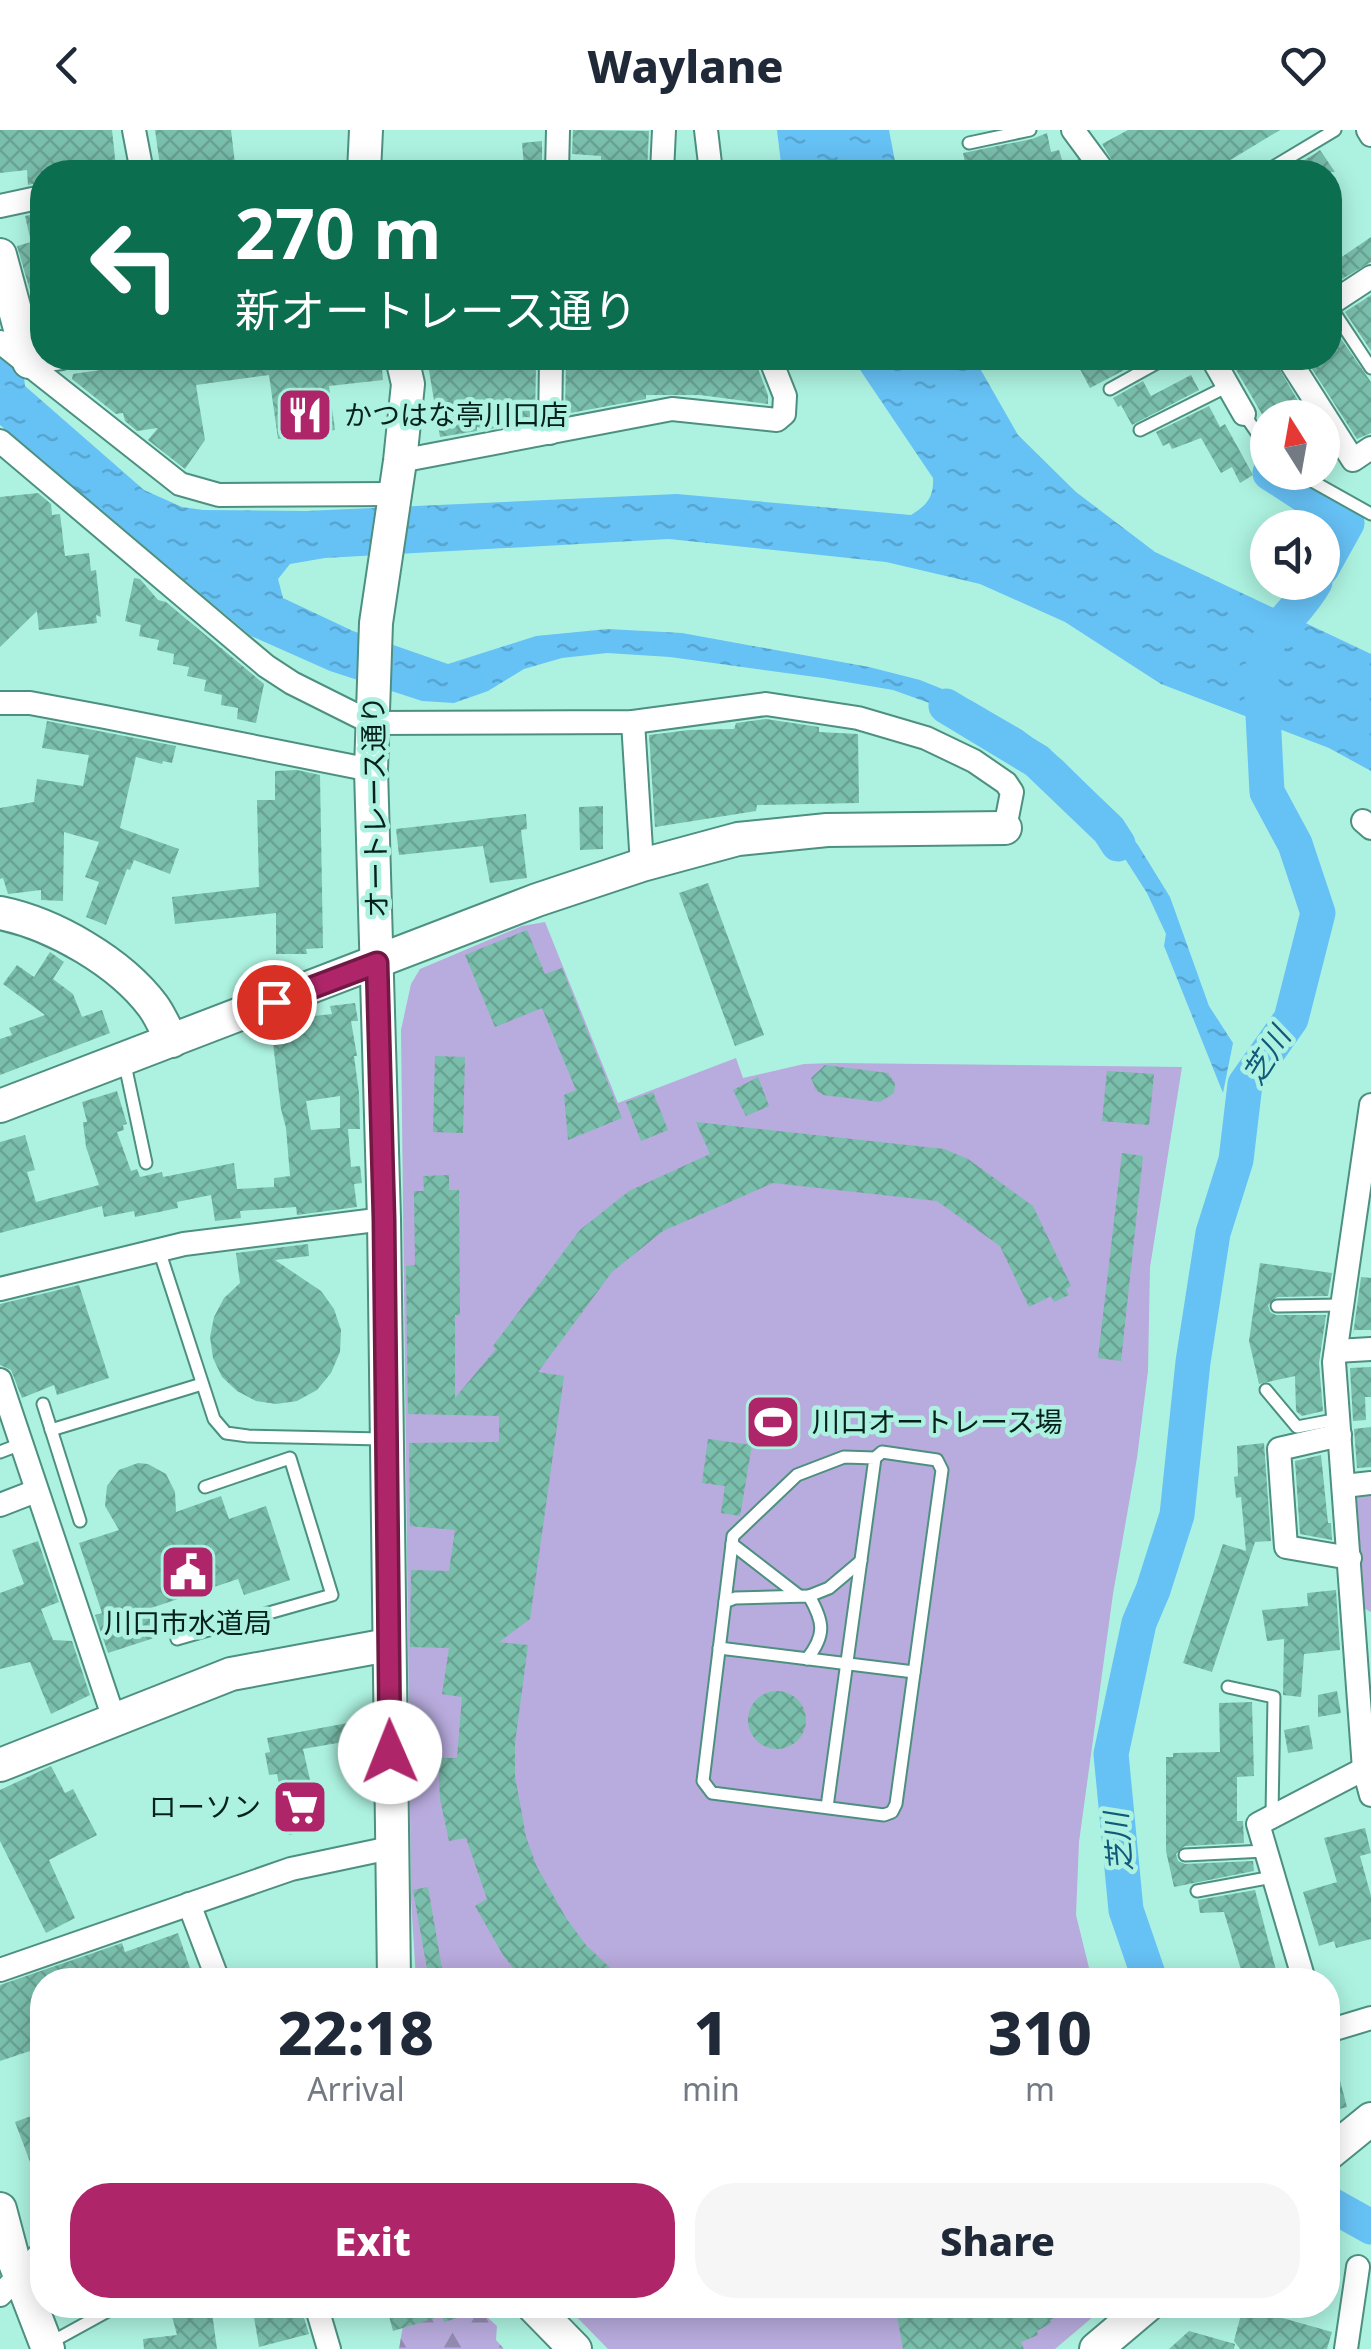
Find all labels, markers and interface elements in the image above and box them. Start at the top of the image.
text: Waylane [587,35,784,96]
icon: back [40,38,95,93]
icon: heart [1276,38,1331,93]
text: 270 m [235,184,442,280]
icon: left [70,200,200,330]
text: 新オートレース通り [235,279,638,340]
restaurant icon: かつはな亭川口店 [275,385,335,445]
place label: かつはな亭川口店 [344,395,568,433]
north arrow [1250,400,1340,490]
map controls [1250,400,1340,600]
button: sound [1250,510,1340,600]
street label: オートレース通り [353,695,395,919]
pin [232,960,317,1045]
icon: arrive [247,975,302,1030]
water label: 芝川 [1232,1016,1301,1092]
sports icon: 川口オートレース場 [743,1392,803,1452]
place label: 川口オートレース場 [812,1402,1063,1440]
public building icon: 川口市水道局 [158,1542,218,1602]
place label: 川口市水道局 [104,1603,272,1641]
position arrow [338,1700,442,1804]
supermarket icon: ローソン [270,1777,330,1837]
place label: ローソン [149,1787,261,1825]
water label: 芝川 [1094,1807,1141,1874]
text: 22:18 [278,1991,434,2073]
text: 1 [694,1991,728,2073]
text: 310 [988,1991,1092,2073]
text: Arrival [307,2067,405,2110]
text: min [682,2067,740,2110]
text: m [1025,2067,1055,2110]
button: Exit [70,2183,675,2298]
button: Share [695,2183,1300,2298]

